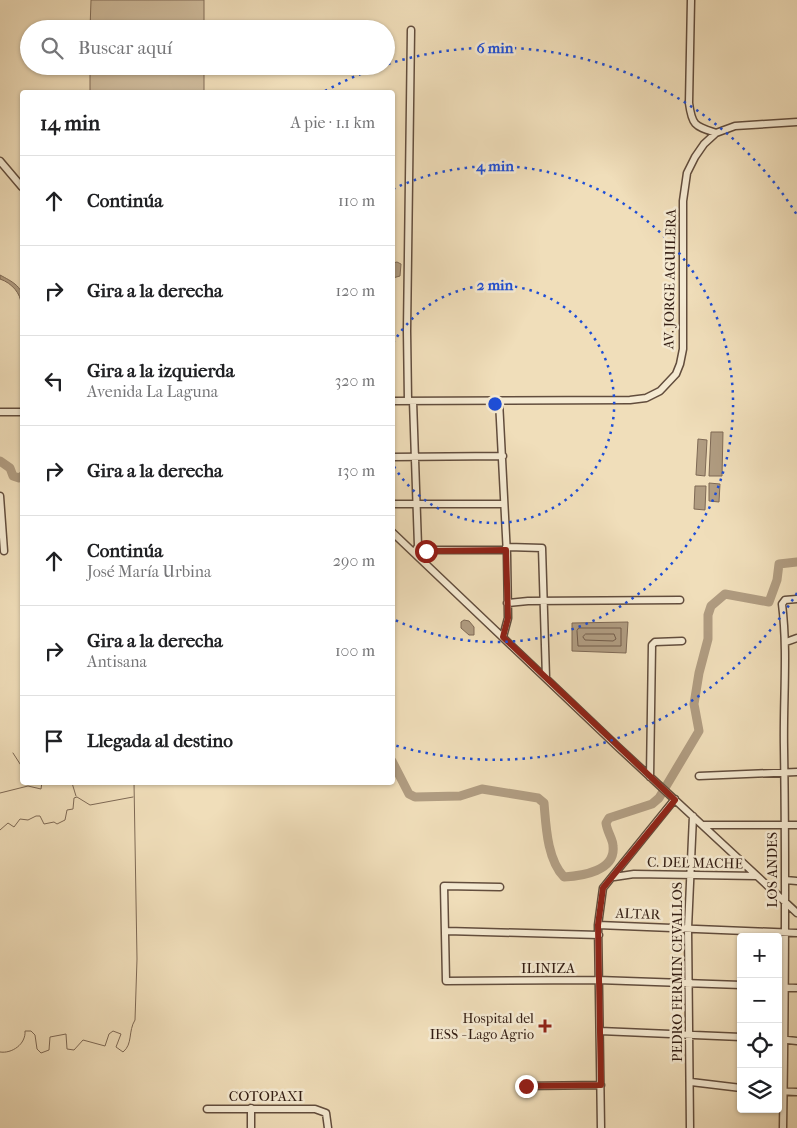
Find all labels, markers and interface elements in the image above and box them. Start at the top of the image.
search box [20,20,395,75]
icon: search [38,34,66,62]
text: Buscar aquí [78,37,172,59]
text: 6 min [477,39,514,57]
text: 14 min [40,111,100,135]
text: A pie · 1.1 km [290,113,375,132]
text: 4 min [475,157,514,175]
icon: ahead [40,187,68,215]
text: Continúa [87,190,163,212]
text: 110 m [338,191,375,210]
street label: AV. JORGE AGUILERA [660,208,680,350]
text: 2 min [477,276,514,294]
icon: right [40,277,68,305]
text: Gira a la derecha [87,280,223,302]
text: 120 m [336,281,375,300]
text: Gira a la izquierda [87,360,234,382]
icon: left [40,367,68,395]
text: 320 m [335,371,375,390]
text: Avenida La Laguna [87,382,218,401]
centre of rings [486,395,504,413]
icon: right [40,457,68,485]
text: Gira a la derecha [87,460,223,482]
text: 130 m [337,461,375,480]
text: Continúa [87,540,163,562]
route start [415,540,438,563]
icon: ahead [40,547,68,575]
text: 290 m [333,551,375,570]
text: José María Urbina [87,562,211,581]
text: Gira a la derecha [87,630,223,652]
icon: right [40,637,68,665]
text: 100 m [335,641,375,660]
text: Antisana [87,652,147,671]
icon: arrive [40,727,68,755]
text: Llegada al destino [87,730,233,752]
street label: LOS ANDES [764,832,781,908]
street label: C. DEL MACHE [647,854,744,872]
street label: PEDRO FERMIN CEVALLOS [669,882,686,1062]
street label: ALTAR [614,905,662,923]
map controls [737,933,782,1113]
button: + [737,933,782,978]
street label: ILINIZA [521,960,576,977]
button: − [737,978,782,1023]
place label: Hospital del IESS - Lago Agrio [430,1010,534,1043]
marker: Hospital del IESS - Lago Agrio [538,1019,552,1033]
button: locate [737,1023,782,1068]
button: layers [737,1068,782,1113]
route end [515,1075,538,1098]
street label: COTOPAXI [229,1088,304,1105]

